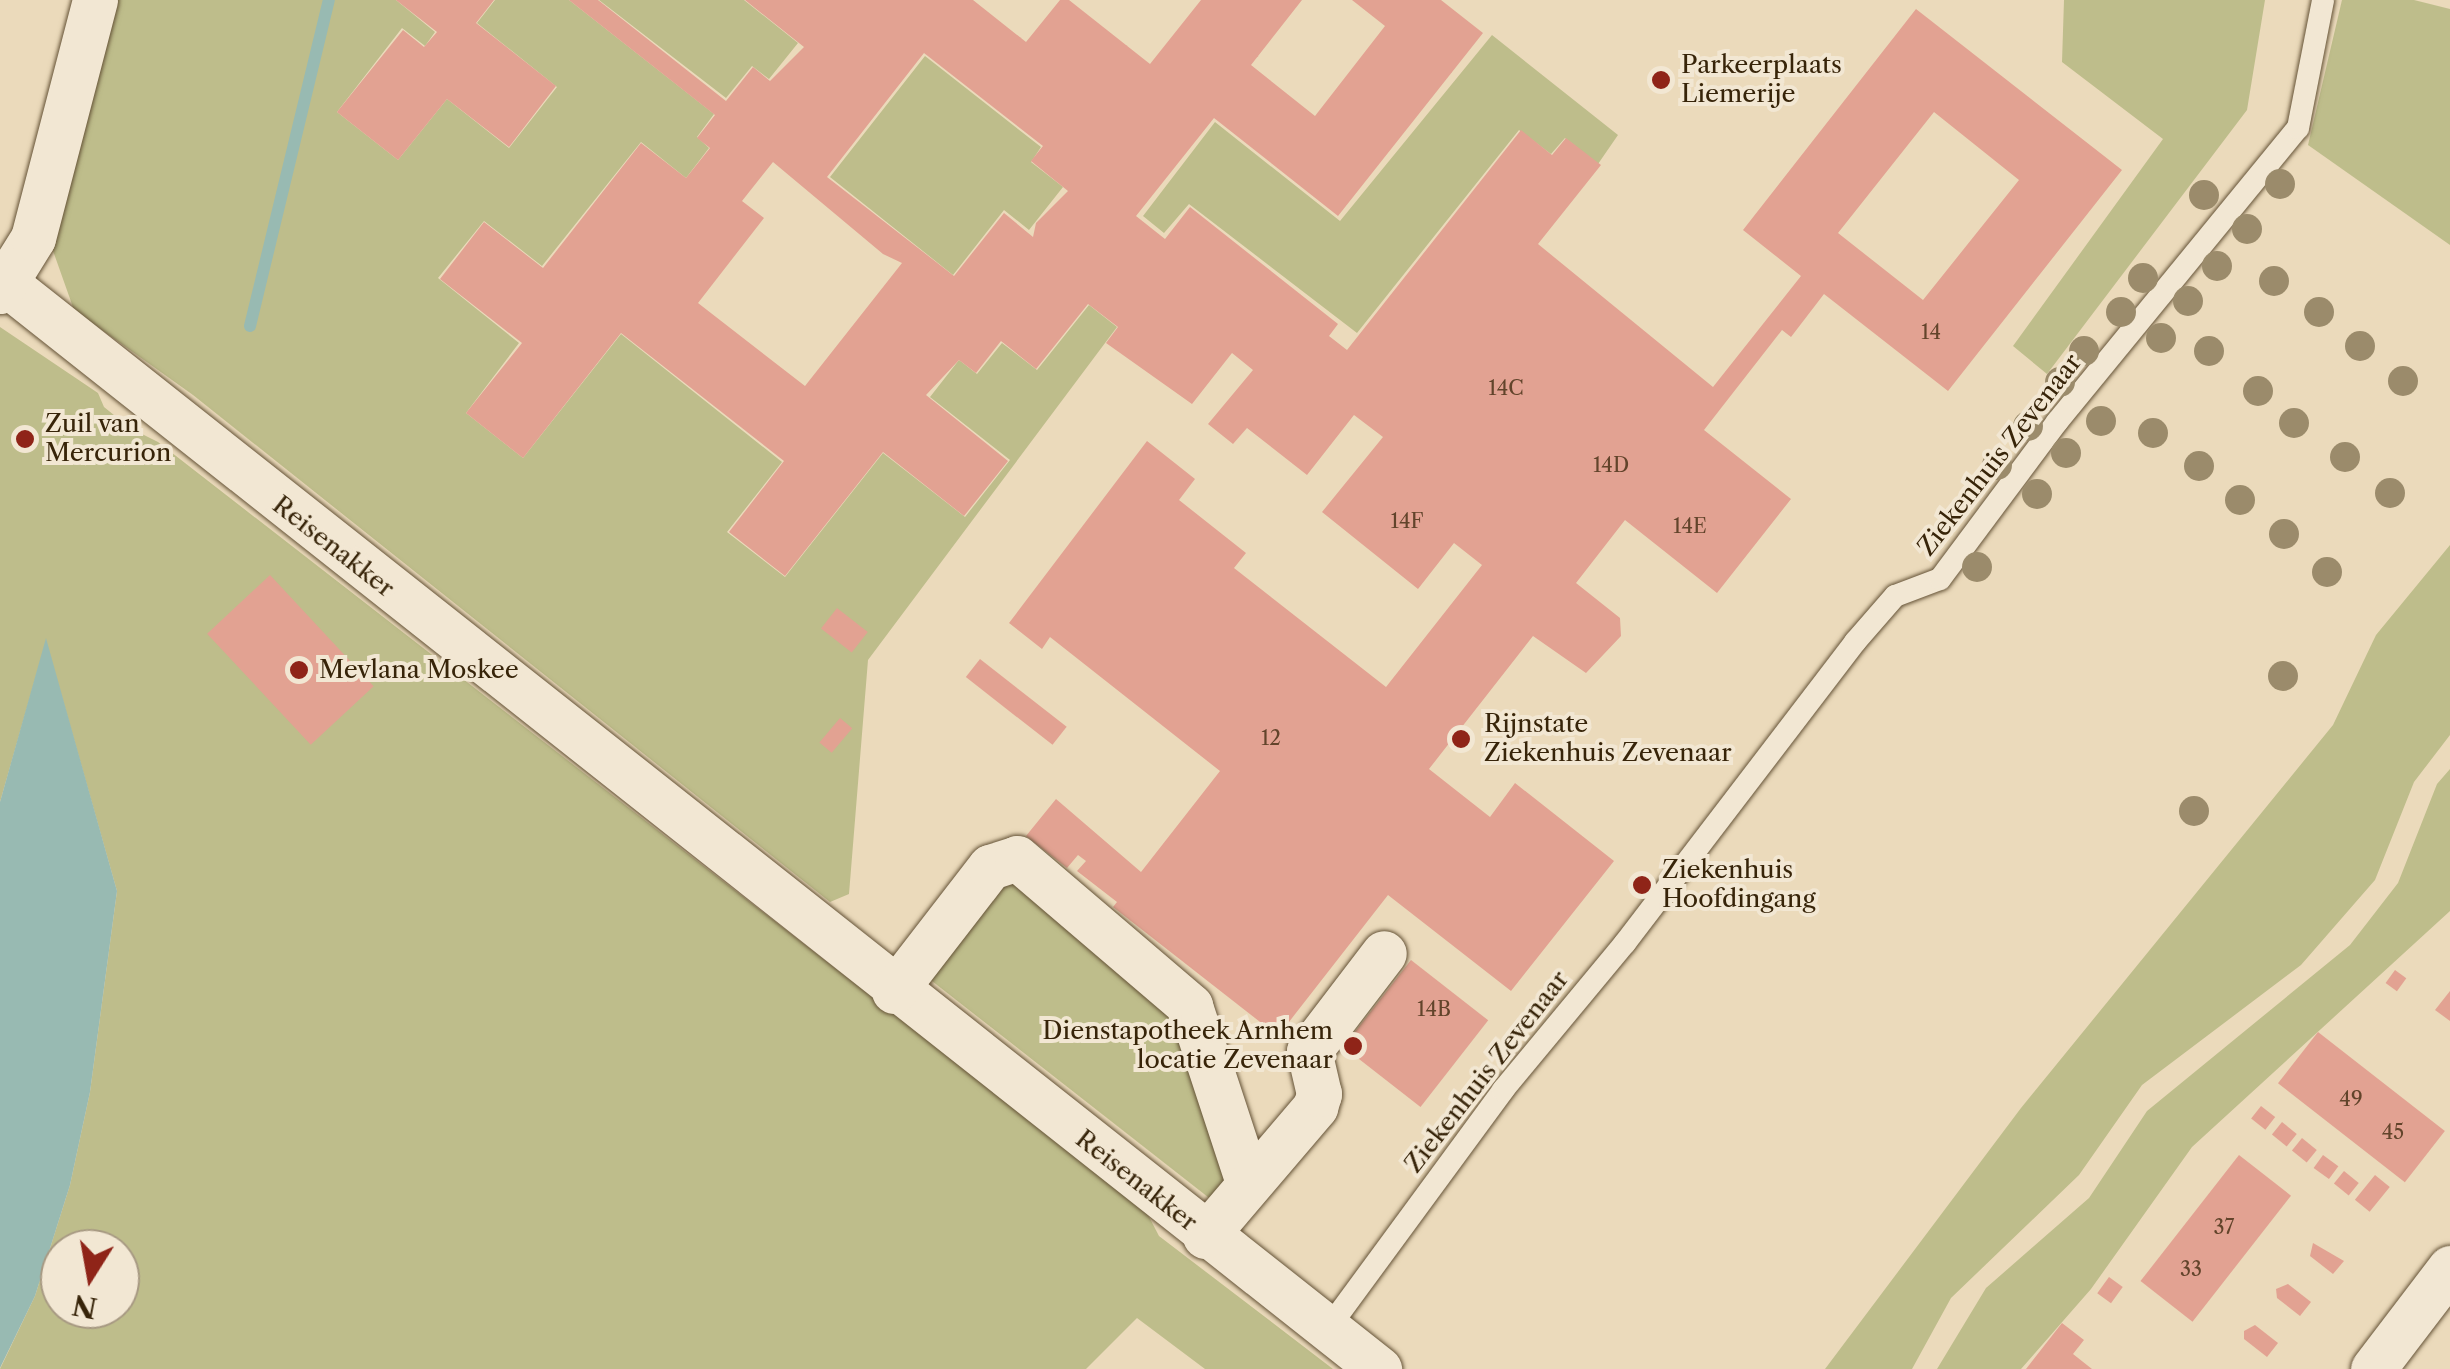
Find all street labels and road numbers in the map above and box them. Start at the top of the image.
street label: Ziekenhuis Zevenaar [1912,348,2088,562]
street label: Reisenakker [266,490,400,604]
street label: Ziekenhuis Zevenaar [1399,965,1575,1179]
street label: Reisenakker [1069,1124,1203,1238]

